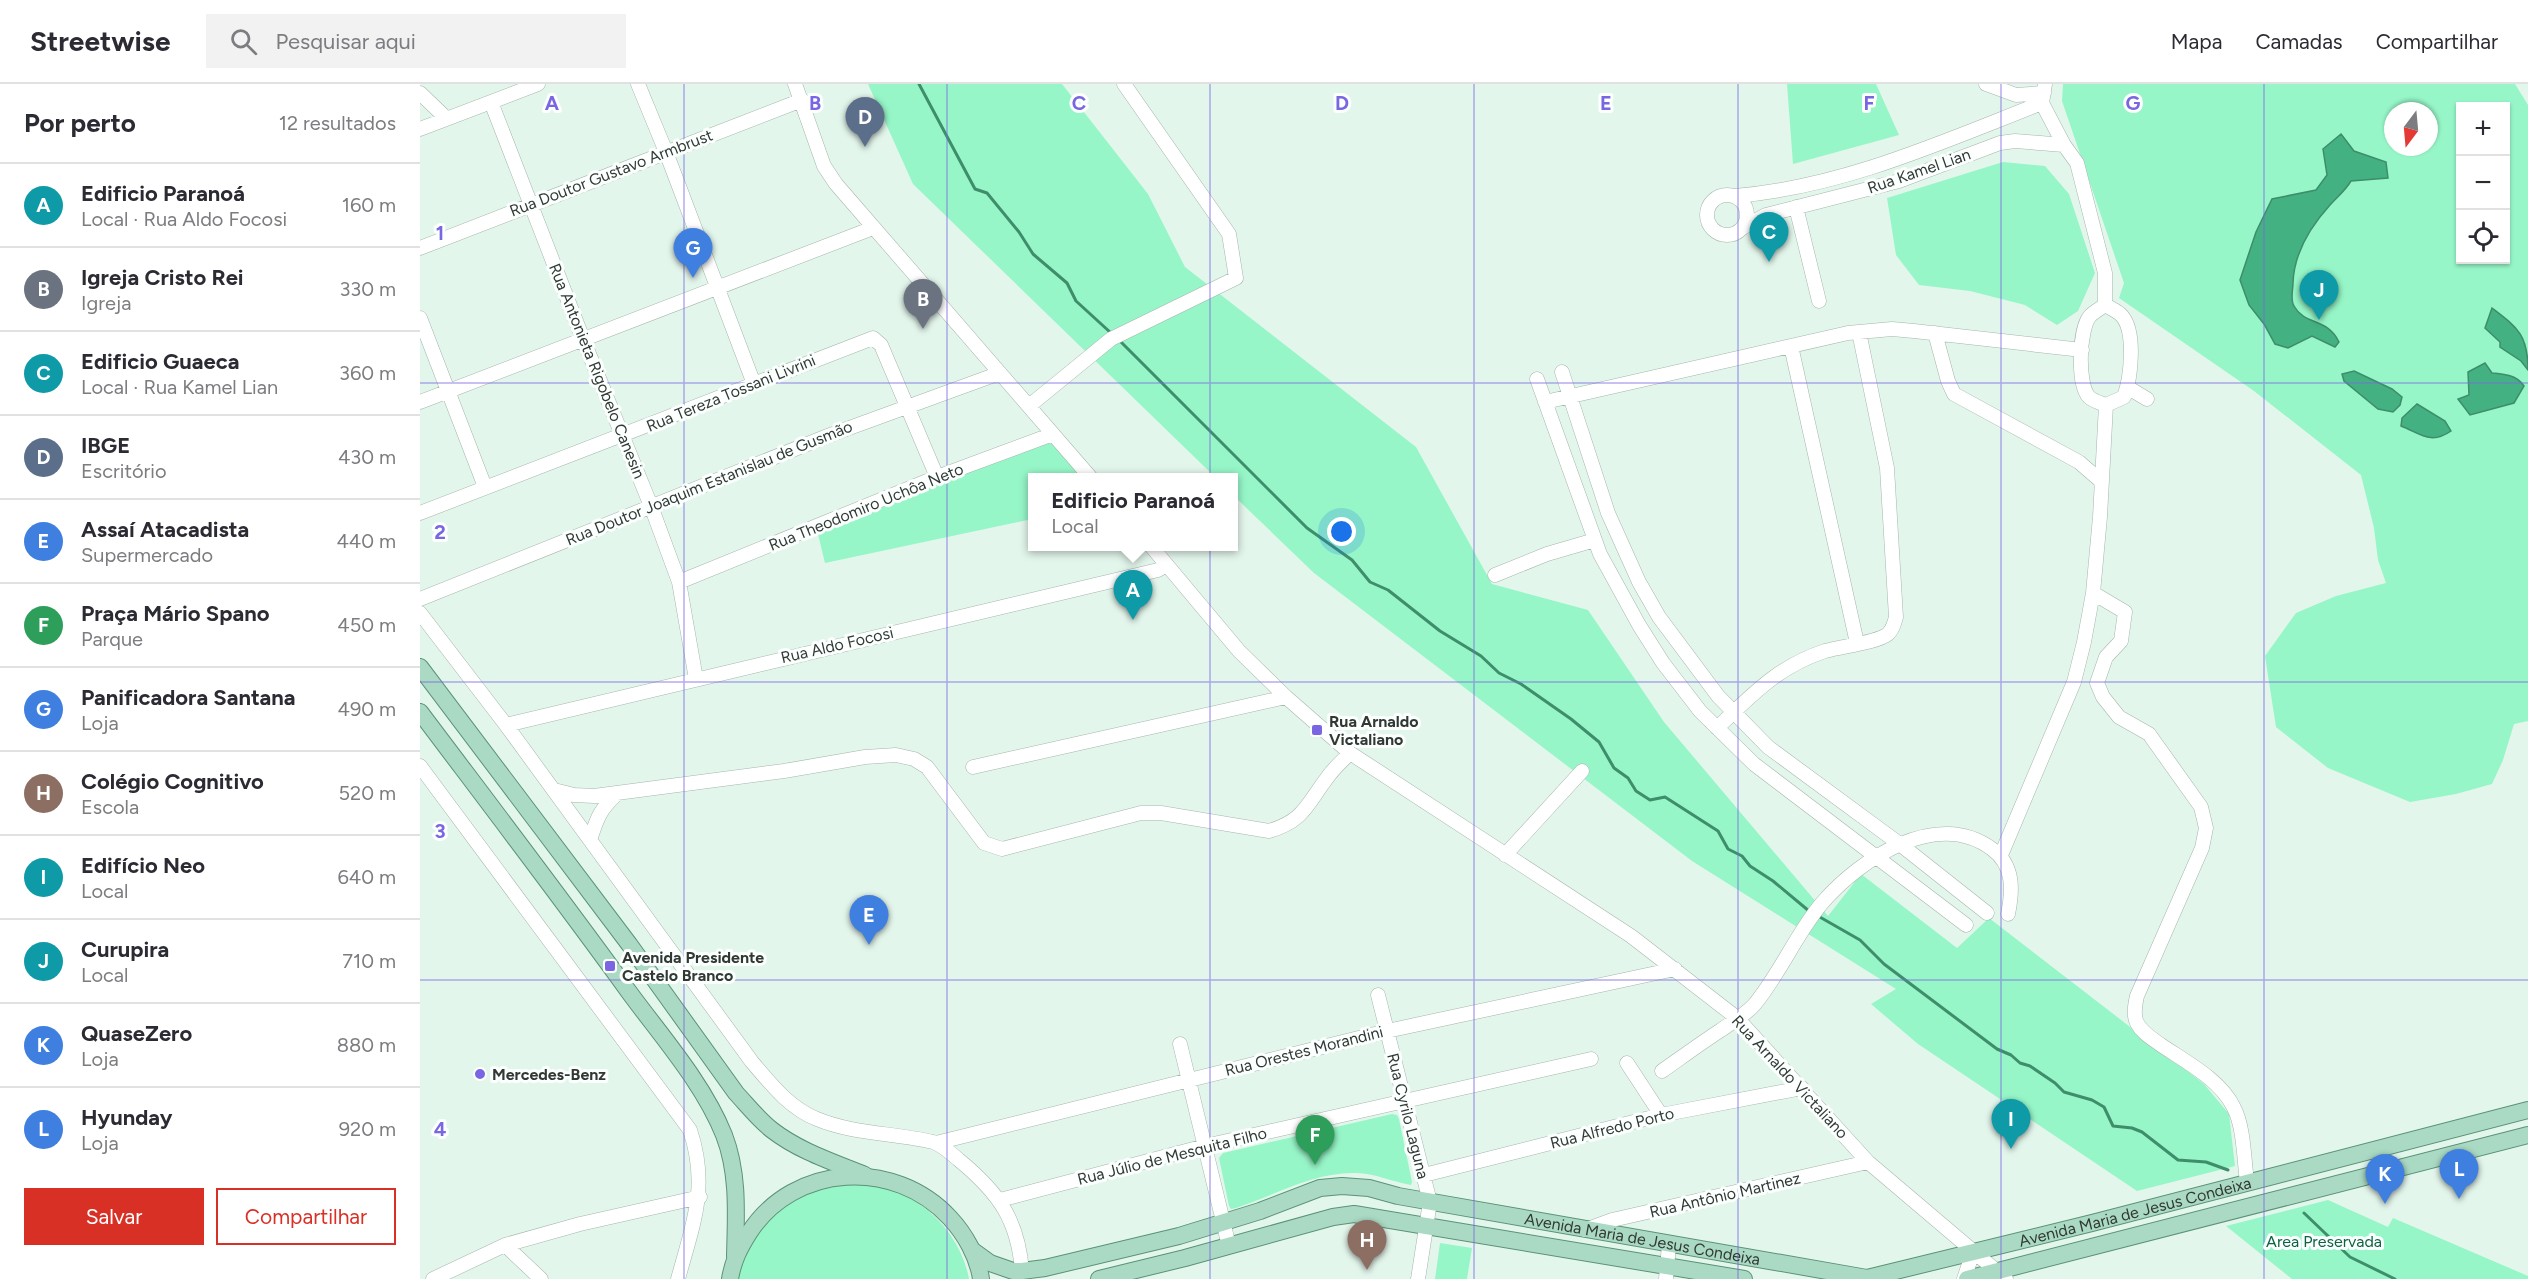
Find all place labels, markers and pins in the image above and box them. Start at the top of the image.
pin: D [846,98,884,147]
pin: C [1750,212,1788,262]
pin: G [674,228,712,278]
pin: J [2300,270,2338,320]
pin: B [904,280,942,329]
pin: A [1114,570,1152,620]
place label: Rua Arnaldo Victaliano [1329,712,1419,749]
marker: Rua Arnaldo Victaliano [1310,723,1324,737]
pin: E [850,896,888,945]
place label: Avenida Presidente Castelo Branco [622,948,764,985]
marker: Avenida Presidente Castelo Branco [603,959,617,973]
place label: Mercedes-Benz [492,1065,606,1084]
marker: Mercedes-Benz [473,1067,487,1081]
pin: I [1992,1100,2030,1149]
pin: F [1296,1116,1334,1165]
pin: L [2440,1150,2478,1199]
pin: K [2366,1154,2404,1204]
pin: H [1348,1220,1386,1270]

